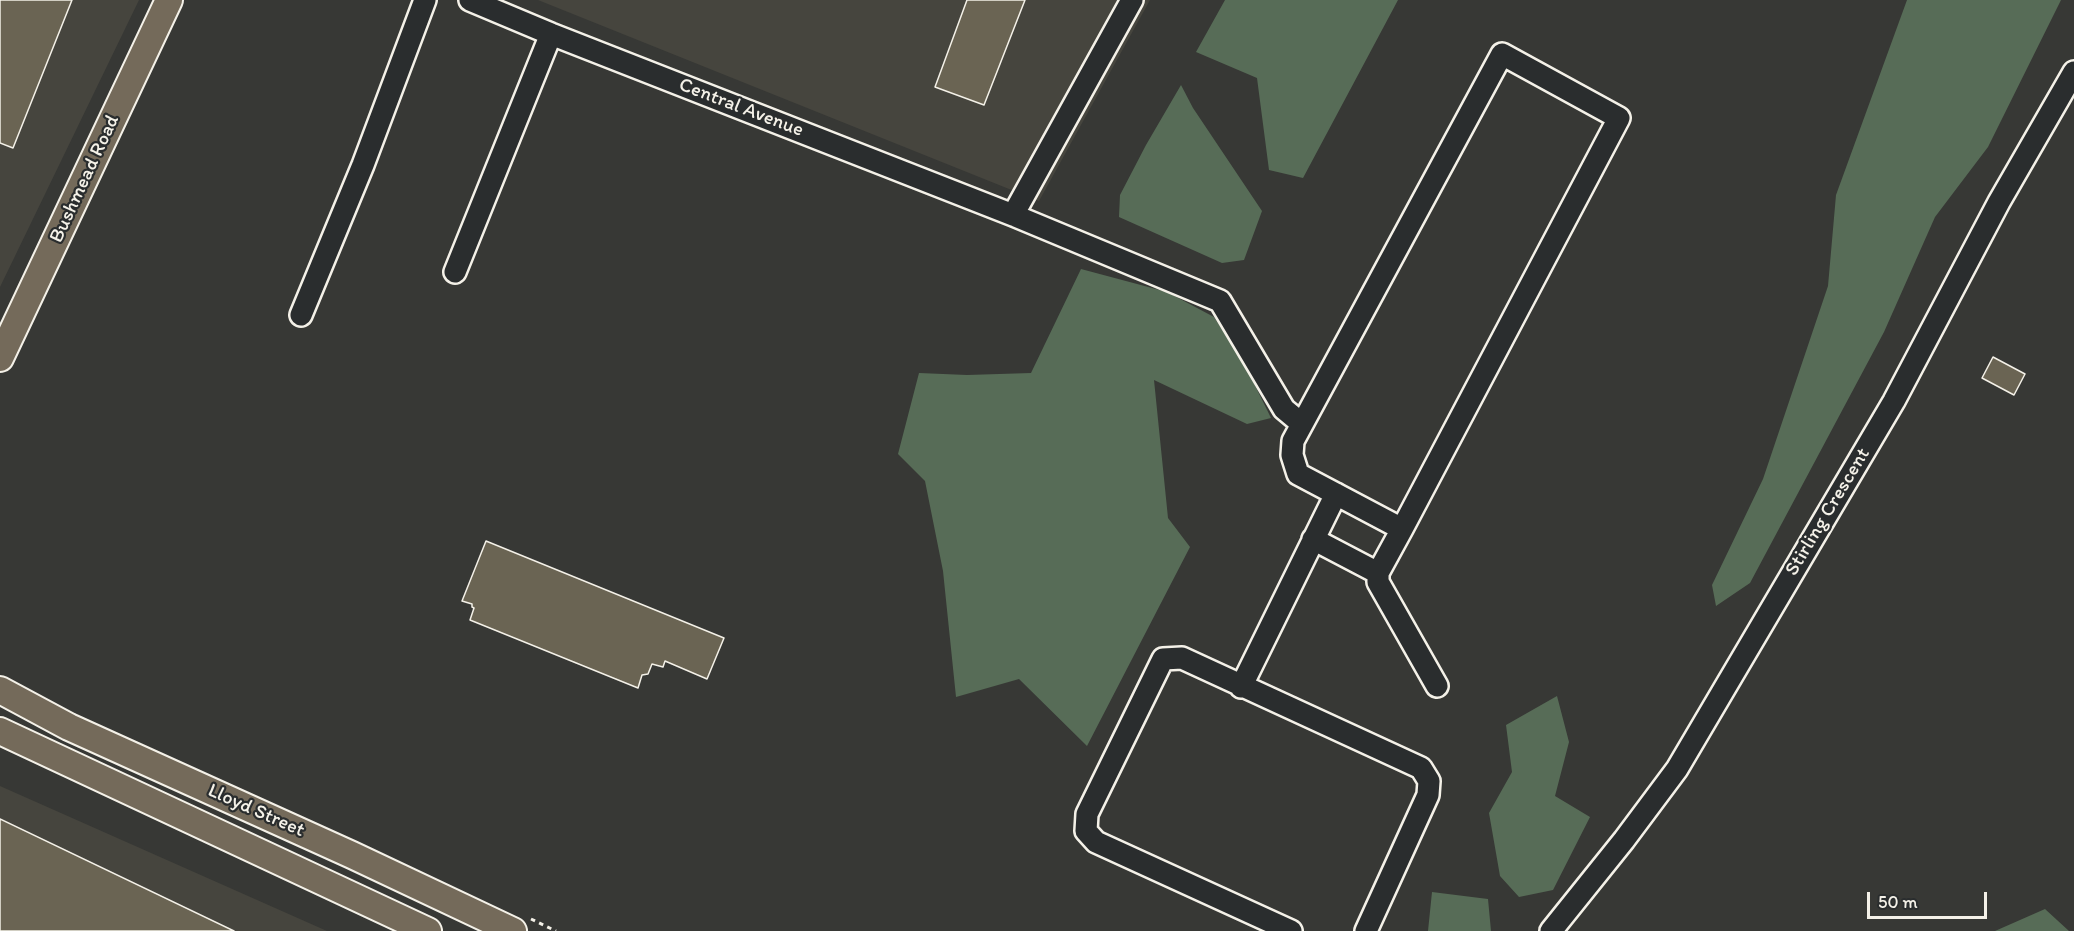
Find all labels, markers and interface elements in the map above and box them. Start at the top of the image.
street label: Central Avenue [675,73,807,143]
street label: Bushmead Road [45,111,125,247]
street label: Stirling Crescent [1780,444,1876,580]
street label: Lloyd Street [204,779,308,843]
scale bar [1870,880,1990,918]
text: 50 m [1878,891,1918,913]

